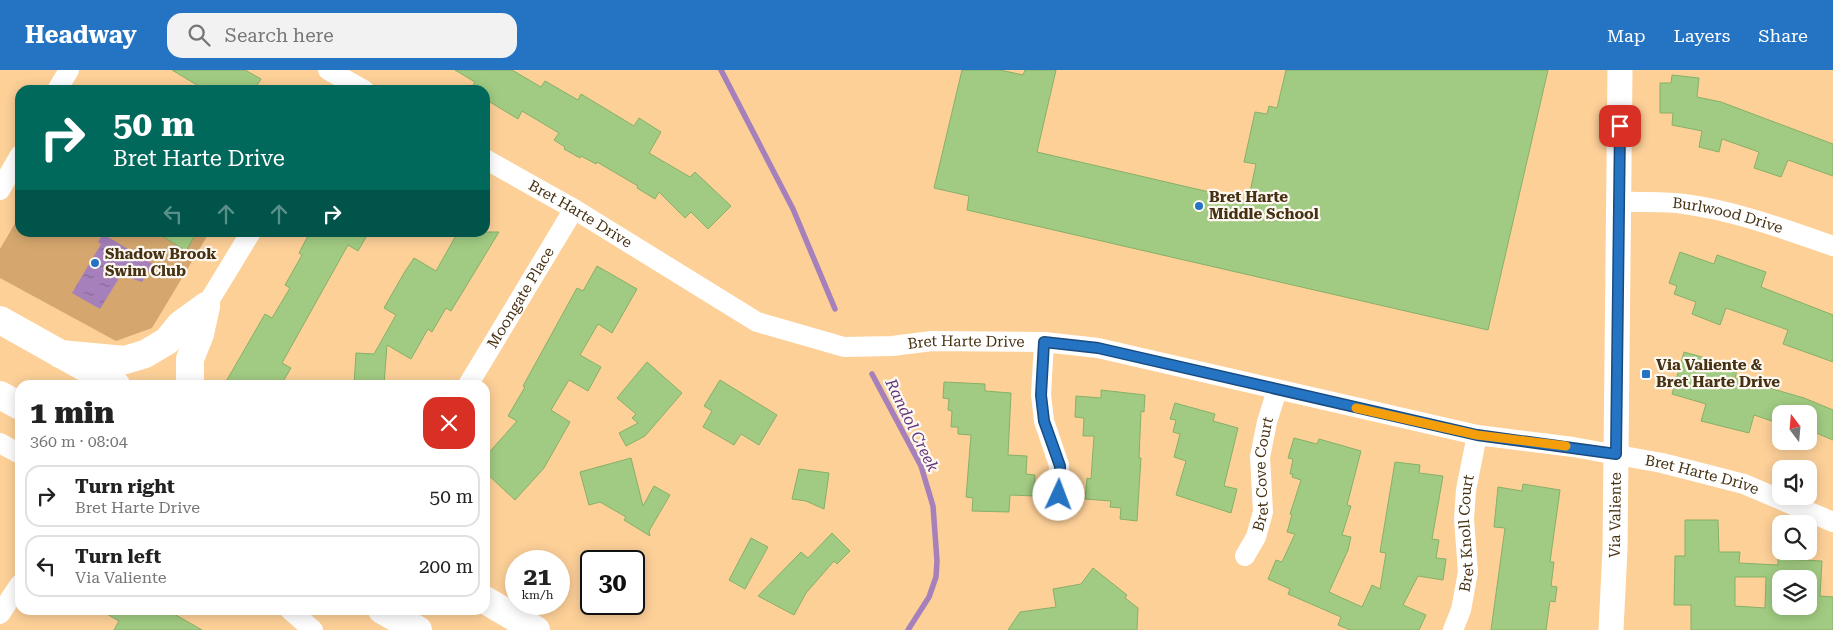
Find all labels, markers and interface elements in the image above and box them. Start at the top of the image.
search box [167,13,517,58]
text: Headway [25,21,137,49]
icon: search [185,21,213,49]
text: Search here [225,24,334,47]
text: Map [1607,25,1646,46]
text: Layers [1674,25,1730,46]
text: Share [1758,25,1808,46]
text: 50 m [113,104,195,145]
icon: right [30,105,95,170]
pin [1599,105,1641,147]
icon: arrive [1606,112,1634,140]
text: Bret Harte Drive [113,146,285,171]
street label: Bret Harte Drive [525,176,635,252]
place label: Bret Harte Middle School [1209,188,1319,223]
street label: Burlwood Drive [1672,194,1785,237]
icon: left [159,200,187,228]
icon: ahead [212,200,240,228]
icon: ahead [265,200,293,228]
icon: right [318,200,346,228]
marker: Bret Harte Middle School [1193,200,1205,212]
street label: Moongate Place [483,244,558,351]
place label: Shadow Brook Swim Club [105,245,217,280]
marker: Shadow Brook Swim Club [89,257,101,269]
street label: Bret Harte Drive [906,332,1025,353]
place label: Via Valiente & Bret Harte Drive [1656,356,1780,391]
marker: Via Valiente & Bret Harte Drive [1640,368,1652,380]
water label: Randol Creek [881,375,943,475]
text: 1 min [30,395,114,430]
button: close [423,397,475,449]
north arrow [1772,405,1818,450]
map controls [1772,405,1817,615]
street label: Bret Cove Court [1249,414,1277,533]
text: 360 m · 08:04 [30,432,128,451]
street label: Bret Harte Drive [1644,451,1762,498]
button: sound [1772,460,1817,505]
position arrow [1032,468,1084,520]
street label: Via Valiente [1606,472,1625,559]
street label: Bret Knoll Court [1455,473,1478,594]
text: Turn right [75,475,175,498]
icon: right [32,482,60,510]
text: 50 m [430,485,473,508]
text: Bret Harte Drive [75,498,200,517]
button: search [1772,515,1817,560]
text: Turn left [75,545,161,568]
speed limit sign: 30 [580,550,645,615]
icon: left [32,552,60,580]
text: 200 m [419,555,473,578]
text: 21 [523,562,552,591]
text: Via Valiente [75,568,167,587]
button: layers [1772,570,1817,615]
text: km/h [521,588,554,602]

